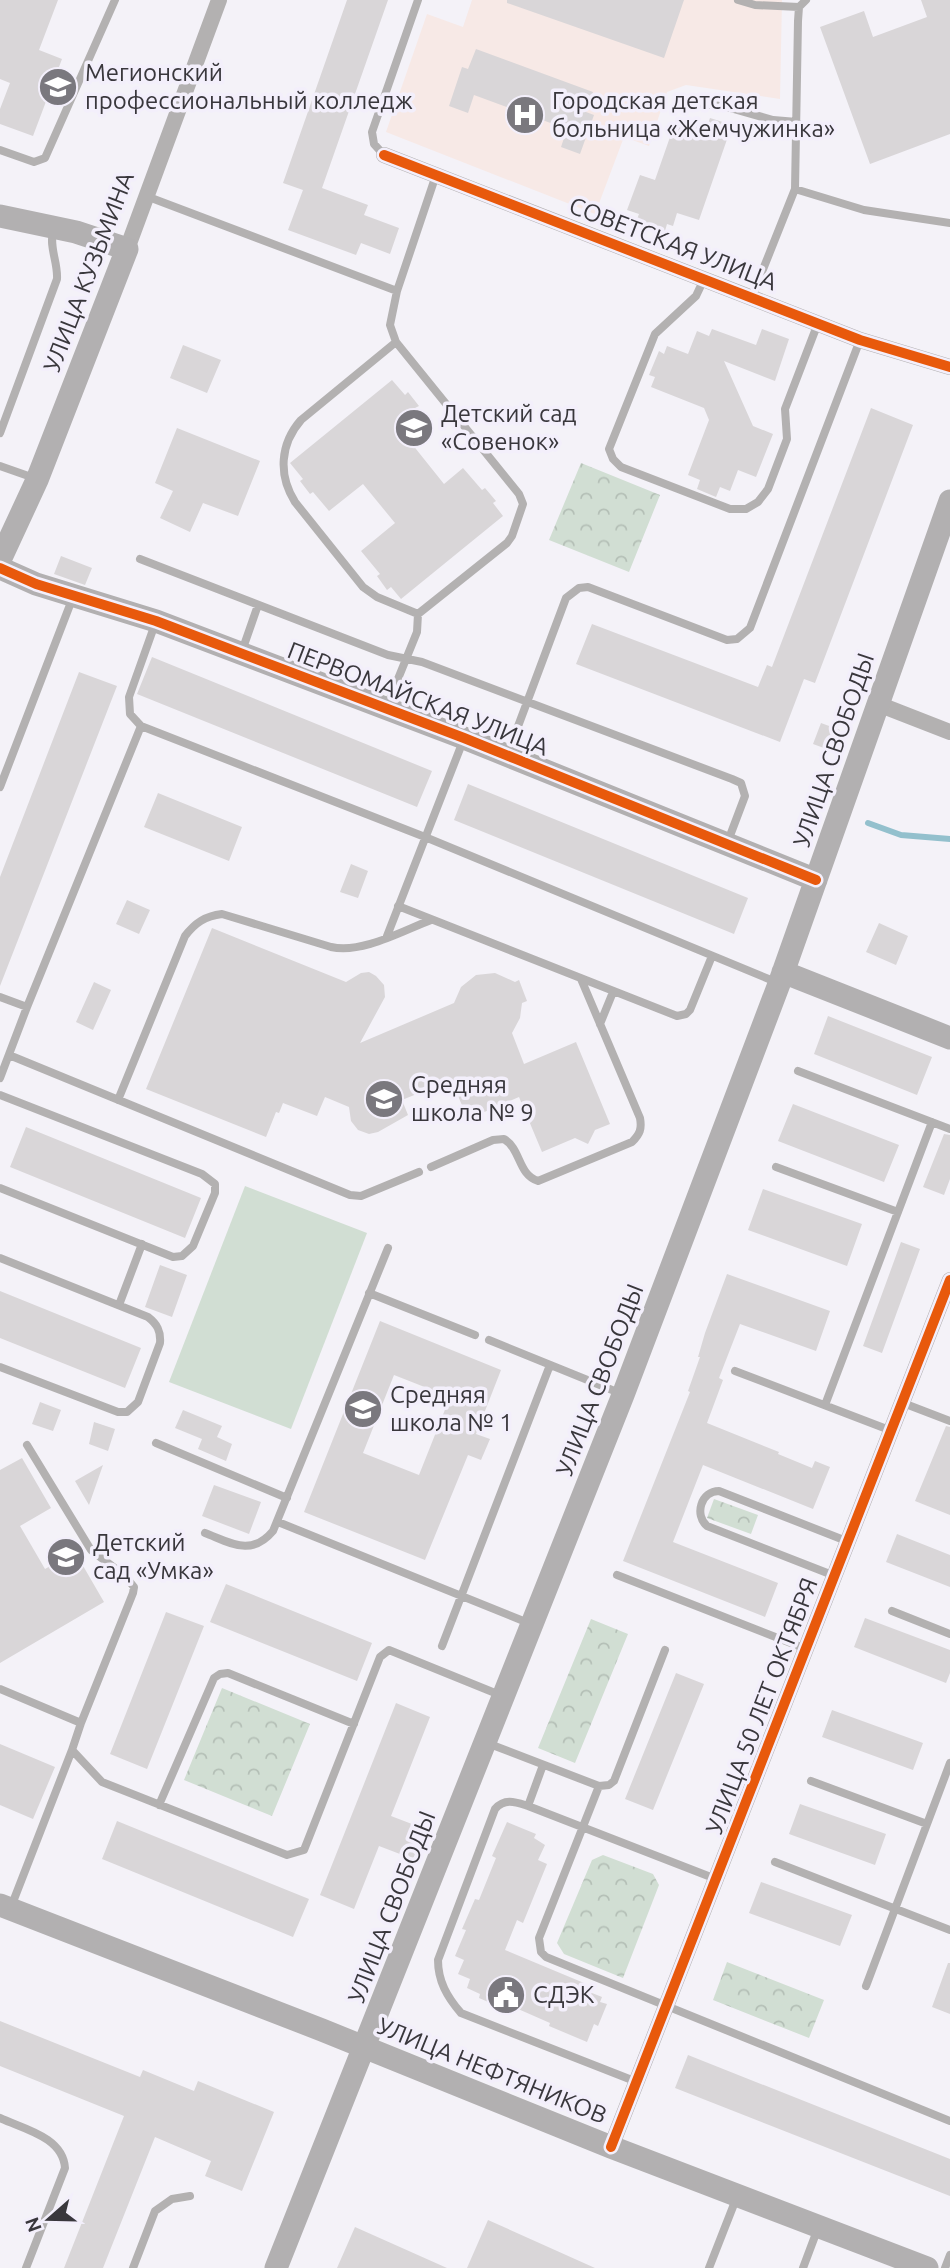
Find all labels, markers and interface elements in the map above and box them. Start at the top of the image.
place label: Мегионский профессиональный колледж [85,59,413,114]
school or university icon: Мегионский профессиональный колледж [37,66,79,108]
place label: Городская детская больница «Жемчужинка» [552,87,835,142]
hospital icon: Городская детская больница «Жемчужинка» [504,94,546,136]
street label: УЛИЦА КУЗЬМИНА [38,168,139,375]
street label: СОВЕТСКАЯ УЛИЦА [565,191,781,296]
place label: Детский сад «Совенок» [441,400,577,455]
school or university icon: Детский сад «Совенок» [393,407,435,449]
street label: ПЕРВОМАЙСКАЯ УЛИЦА [284,635,553,761]
street label: УЛИЦА СВОБОДЫ [788,649,879,850]
place label: Средняя школа № 9 [411,1071,534,1126]
school or university icon: Средняя школа № 9 [363,1078,405,1120]
street label: УЛИЦА СВОБОДЫ [551,1280,649,1480]
place label: Средняя школа № 1 [390,1381,513,1436]
school or university icon: Средняя школа № 1 [342,1388,384,1430]
place label: Детский сад «Умка» [93,1529,214,1584]
school or university icon: Детский сад «Умка» [45,1536,87,1578]
street label: УЛИЦА 50 ЛЕТ ОКТЯБРЯ [700,1574,823,1838]
street label: УЛИЦА СВОБОДЫ [343,1807,441,2007]
public building icon: СДЭК [485,1974,527,2016]
place label: СДЭК [533,1981,595,2008]
street label: УЛИЦА НЕФТЯНИКОВ [374,2012,611,2129]
north arrow [14,2184,84,2254]
text: N [20,2214,46,2235]

